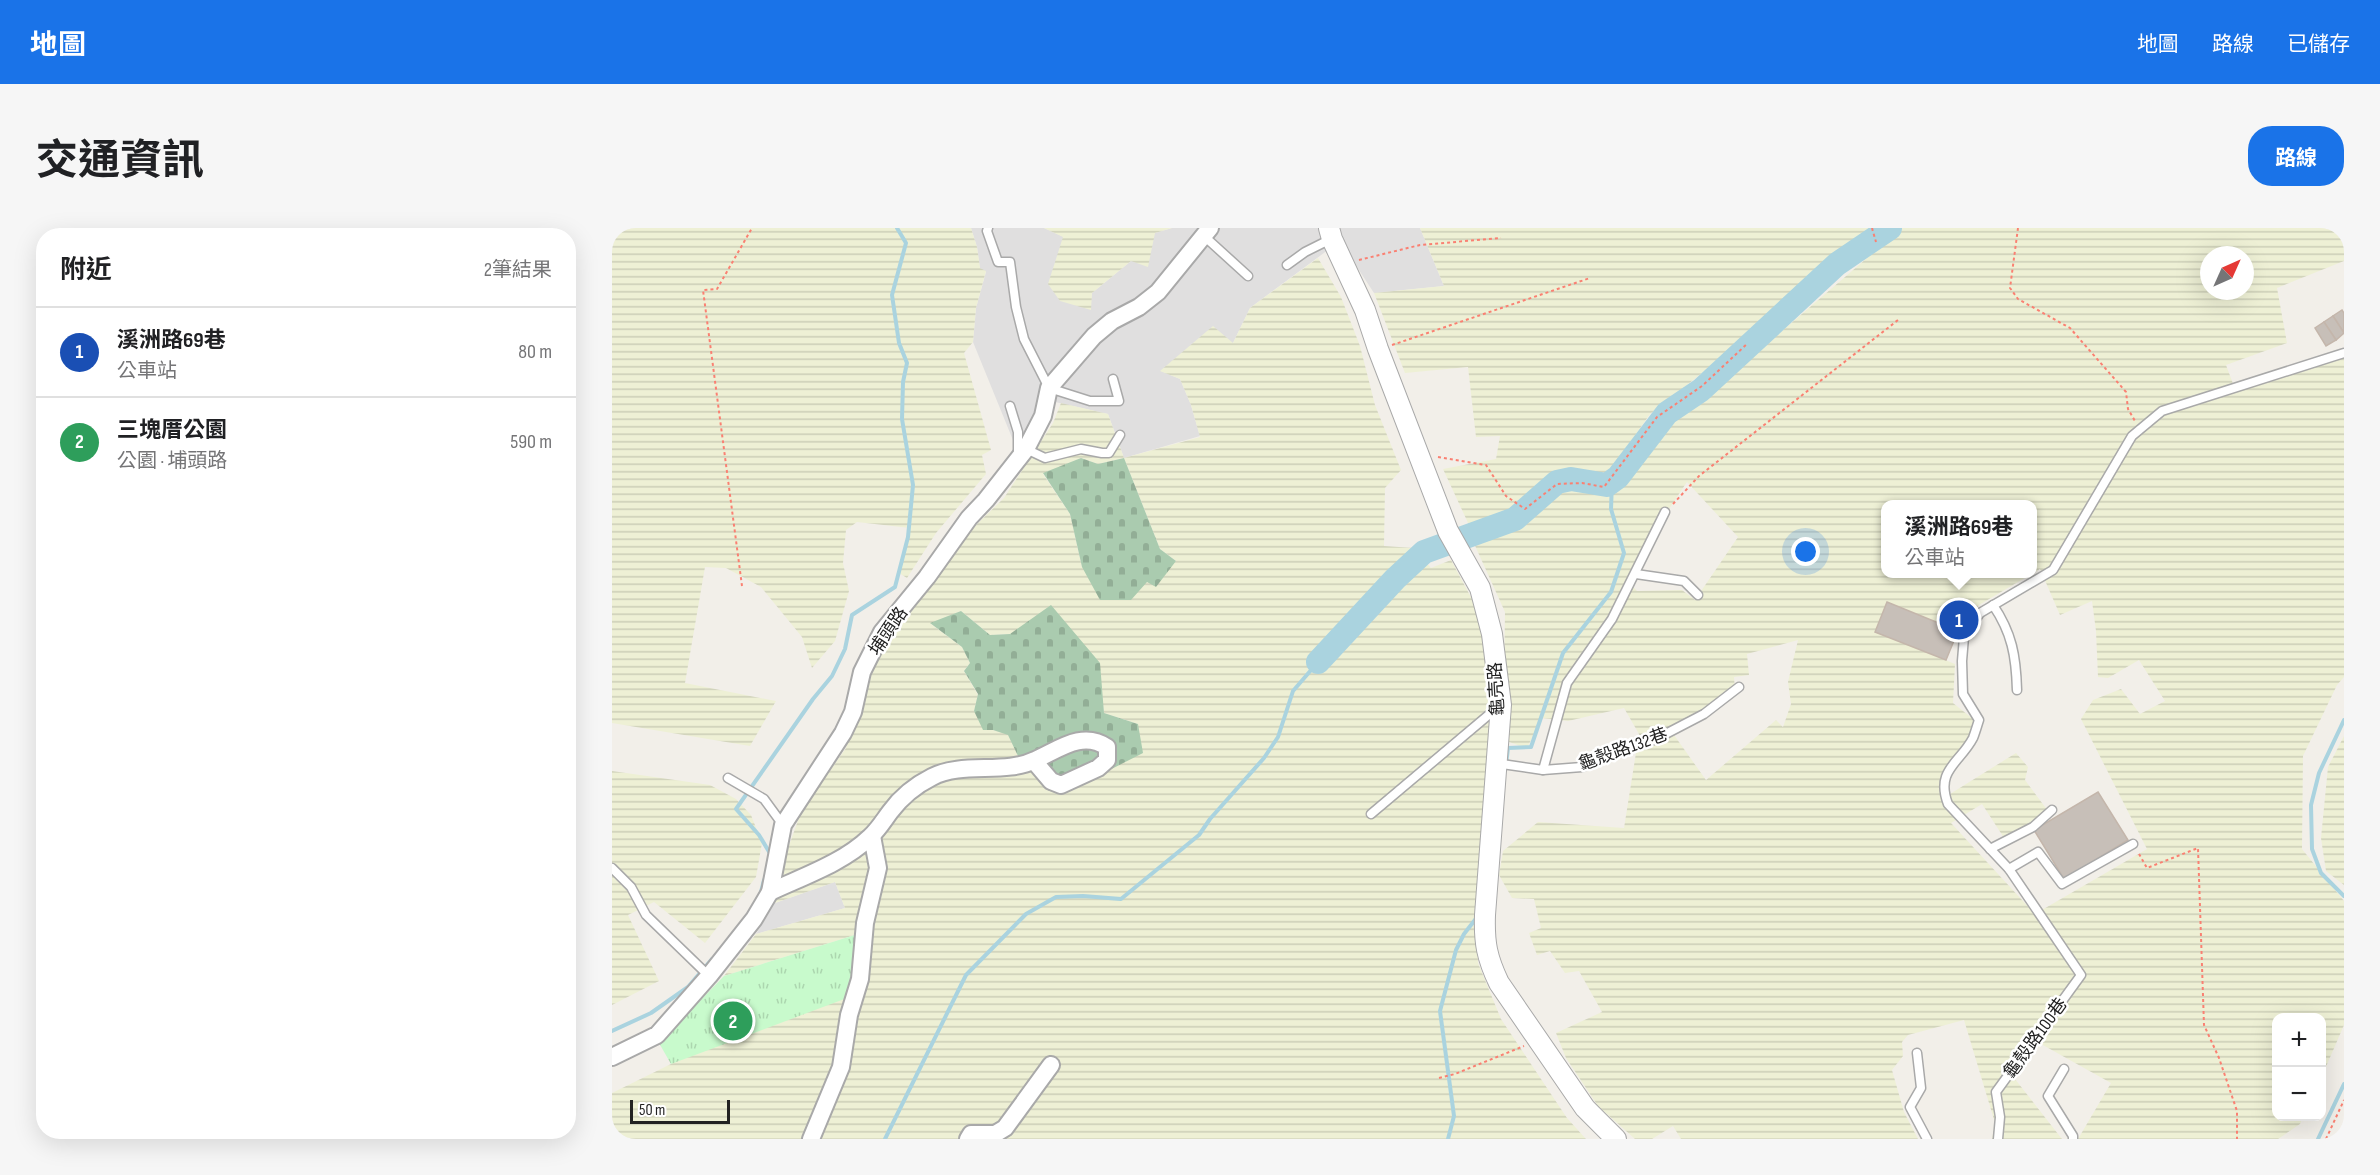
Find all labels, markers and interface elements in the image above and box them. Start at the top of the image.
text: 地圖 [30,29,86,62]
text: 地圖 [2137,32,2179,57]
text: 路線 [2212,32,2254,57]
text: 已儲存 [2287,32,2350,57]
button: 路線 [2248,126,2344,186]
text: 交通資訊 [36,136,204,187]
north arrow [2200,246,2254,300]
text: 附近 [60,255,112,286]
text: 2筆結果 [484,258,552,282]
text: 溪洲路69巷 [117,327,226,354]
text: 1 [76,340,83,364]
text: 80 m [518,340,552,364]
text: 公車站 [117,359,177,383]
text: 三塊厝公園 [117,417,227,444]
text: 2 [75,430,84,454]
text: 590 m [510,430,552,454]
text: 公園 · 埔頭路 [117,449,227,473]
popup [1881,500,2037,578]
text: 溪洲路69巷 [1905,514,2013,541]
your location [1791,537,1820,566]
text: 公車站 [1905,546,1965,570]
pin: 1 [1940,598,1978,642]
street label: 埔頭路 [865,603,912,660]
street label: 龜壳路 [1485,661,1508,716]
street label: 龜殼路132巷 [1576,724,1671,775]
street label: 龜殼路100巷 [1999,994,2072,1083]
pin: 2 [714,998,752,1044]
map controls [2272,1013,2326,1121]
button: + [2272,1013,2326,1067]
button: − [2272,1067,2326,1121]
scale bar [630,1097,730,1124]
text: 50 m [639,1101,665,1120]

